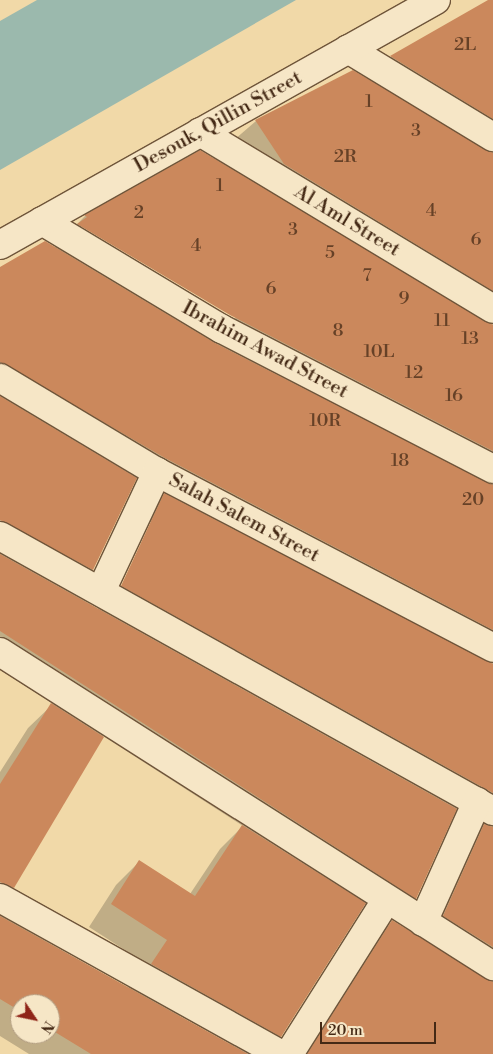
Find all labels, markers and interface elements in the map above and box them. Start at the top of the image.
house number: 2L [454,34,476,56]
street label: Desouk, Qillin Street [130,66,306,178]
house number: 1 [365,91,373,113]
house number: 3 [411,120,421,142]
house number: 2R [334,146,356,168]
house number: 1 [216,175,224,197]
street label: Al Aml Street [290,180,404,262]
house number: 4 [426,200,436,222]
house number: 2 [134,202,144,224]
house number: 3 [288,219,298,241]
house number: 6 [471,229,481,251]
house number: 4 [191,235,201,257]
house number: 5 [325,242,335,264]
house number: 7 [362,265,372,287]
house number: 6 [266,278,276,300]
house number: 9 [399,288,409,310]
street label: Ibrahim Awad Street [178,296,352,404]
house number: 11 [434,310,450,332]
house number: 8 [332,320,344,342]
house number: 13 [461,328,479,350]
house number: 10L [363,341,395,363]
house number: 12 [405,362,423,384]
house number: 16 [445,385,463,407]
house number: 10R [309,410,341,432]
house number: 18 [391,450,409,472]
street label: Salah Salem Street [165,468,323,568]
house number: 20 [462,489,484,511]
north arrow [10,994,60,1044]
scale bar [323,1012,439,1044]
text: N [36,1017,57,1036]
text: 20 m [328,1021,363,1040]

